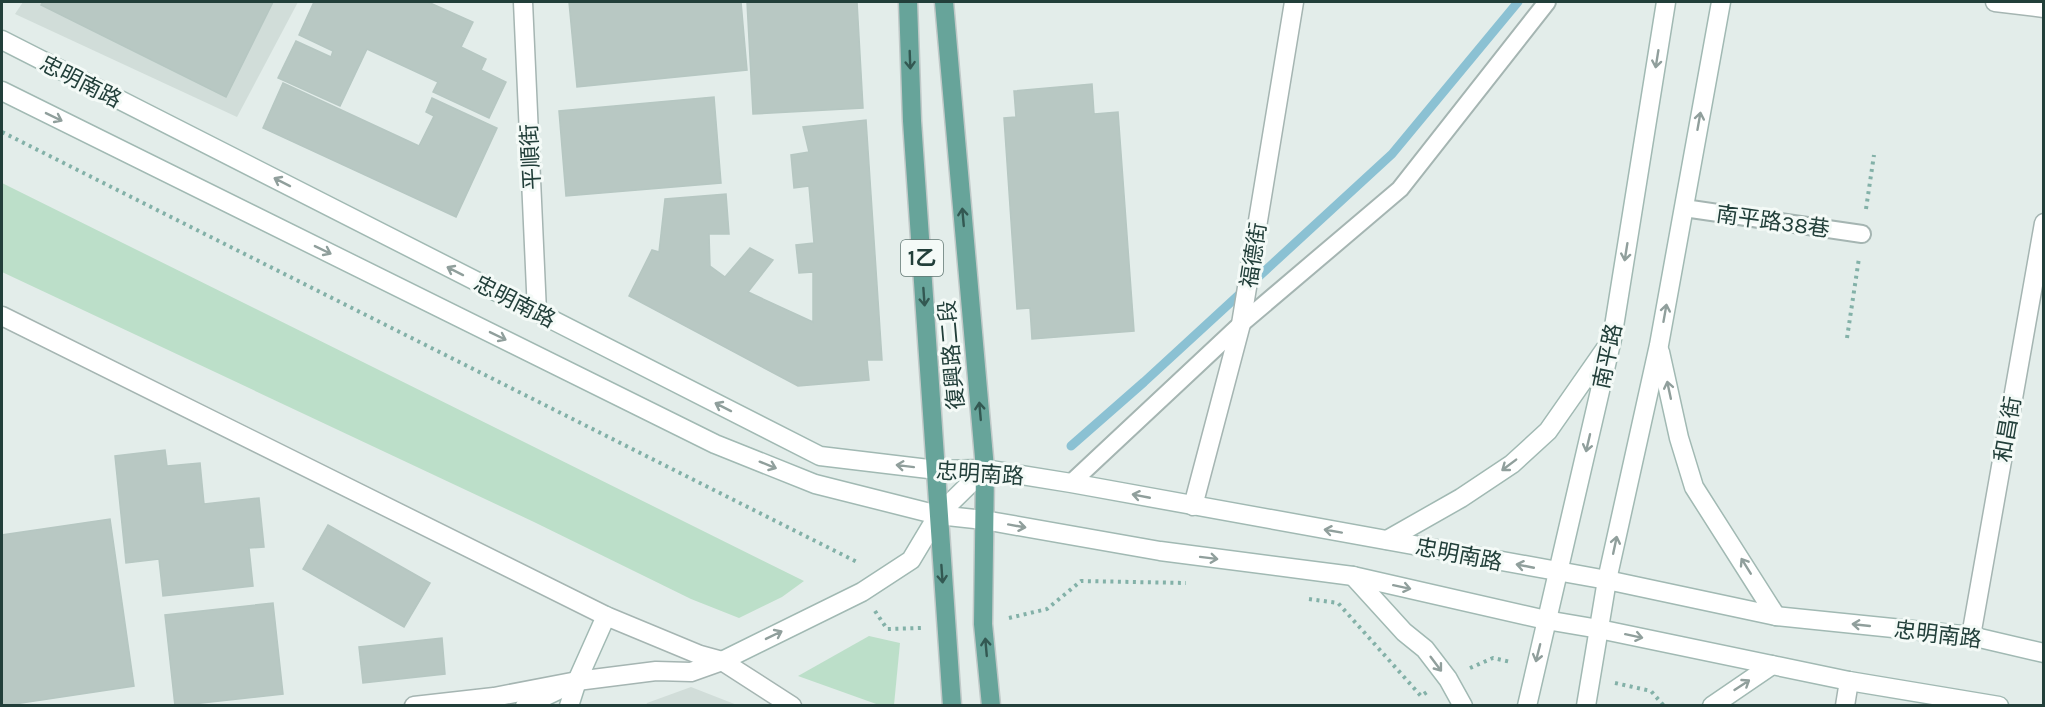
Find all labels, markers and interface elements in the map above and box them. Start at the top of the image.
one-way arrow [904,49,916,69]
one-way arrow [1651,49,1662,69]
street label: 忠明南路 [35,50,126,113]
one-way arrow [45,111,63,123]
one-way arrow [1694,112,1705,131]
street label: 平順街 [516,123,546,191]
one-way arrow [273,176,291,188]
street label: 南平路38巷 [1714,201,1831,243]
one-way arrow [957,207,968,227]
street label: 福德街 [1236,221,1272,290]
road number: 1乙 [901,240,943,276]
one-way arrow [1620,241,1631,261]
one-way arrow [313,244,331,256]
one-way arrow [447,264,465,276]
street label: 忠明南路 [469,270,560,333]
one-way arrow [919,286,930,306]
street label: 復興路二段 [934,299,970,411]
one-way arrow [1659,304,1670,323]
street label: 南平路 [1588,321,1628,391]
one-way arrow [488,331,506,343]
one-way arrow [1662,380,1674,399]
street label: 和昌街 [1989,394,2027,464]
one-way arrow [714,400,732,412]
one-way arrow [974,402,985,421]
one-way arrow [1581,433,1593,452]
street label: 忠明南路 [935,458,1025,490]
one-way arrow [1502,458,1518,471]
one-way arrow [759,460,777,471]
one-way arrow [896,461,916,472]
one-way arrow [1132,490,1152,501]
one-way arrow [1006,521,1026,532]
one-way arrow [1324,525,1343,536]
street label: 忠明南路 [1413,534,1504,576]
one-way arrow [1610,535,1621,555]
one-way arrow [1199,552,1219,563]
one-way arrow [1739,558,1751,575]
one-way arrow [1516,560,1535,571]
one-way arrow [937,563,948,583]
one-way arrow [1392,582,1411,593]
street label: 忠明南路 [1893,617,1983,653]
one-way arrow [1852,619,1872,630]
one-way arrow [765,629,783,641]
one-way arrow [1624,631,1643,643]
one-way arrow [980,638,991,658]
one-way arrow [1532,643,1544,662]
one-way arrow [1430,656,1443,672]
one-way arrow [1733,679,1750,691]

